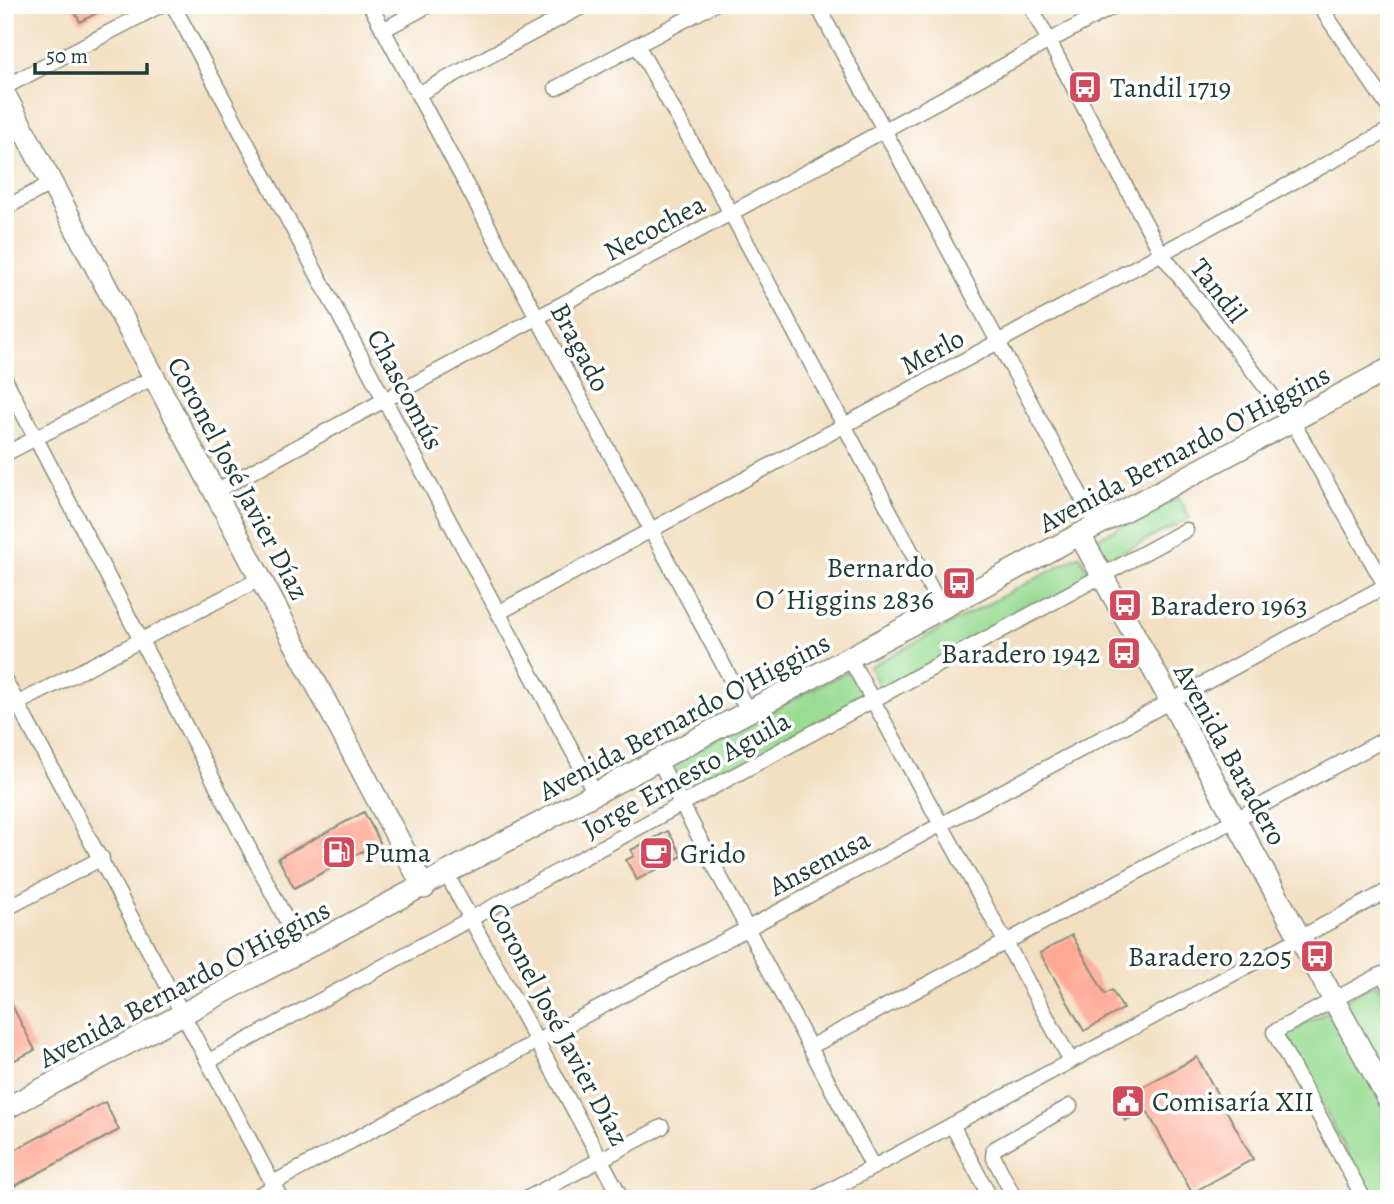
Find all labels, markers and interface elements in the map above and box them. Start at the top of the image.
scale bar [35,32,147,76]
text: 50 m [46,42,88,70]
bus stop icon: Tandil 1719 [1066,68,1104,106]
place label: Tandil 1719 [1110,69,1231,107]
street label: Necochea [597,185,712,270]
street label: Tandil [1181,251,1255,331]
street label: Bragado [541,296,619,399]
street label: Merlo [894,319,971,384]
street label: Chascomús [357,322,453,457]
street label: Coronel José Javier Díaz [158,350,318,607]
street label: Avenida Bernardo O'Higgins [1031,356,1337,542]
place label: Bernardo O´Higgins 2836 [755,549,934,619]
bus stop icon: Bernardo O´Higgins 2836 [940,564,978,602]
bus stop icon: Baradero 1963 [1106,586,1144,624]
place label: Baradero 1963 [1150,587,1308,625]
street label: Avenida Bernardo O'Higgins [531,624,837,810]
bus stop icon: Baradero 1942 [1105,634,1143,672]
place label: Baradero 1942 [941,635,1100,673]
street label: Avenida Baradero [1164,656,1296,852]
street label: Jorge Ernesto Aguila [576,702,797,848]
street label: Ansenusa [761,820,877,906]
fuel station icon: Puma [320,833,358,871]
place label: Puma [364,834,431,872]
cafe icon: Grido [637,834,675,872]
place label: Grido [680,835,746,873]
street label: Avenida Bernardo O'Higgins [31,891,337,1077]
street label: Coronel José Javier Díaz [478,896,638,1153]
bus stop icon: Baradero 2205 [1298,937,1336,975]
place label: Baradero 2205 [1128,938,1292,976]
public building icon: Comisaría XII [1109,1082,1147,1120]
place label: Comisaría XII [1152,1083,1314,1121]

